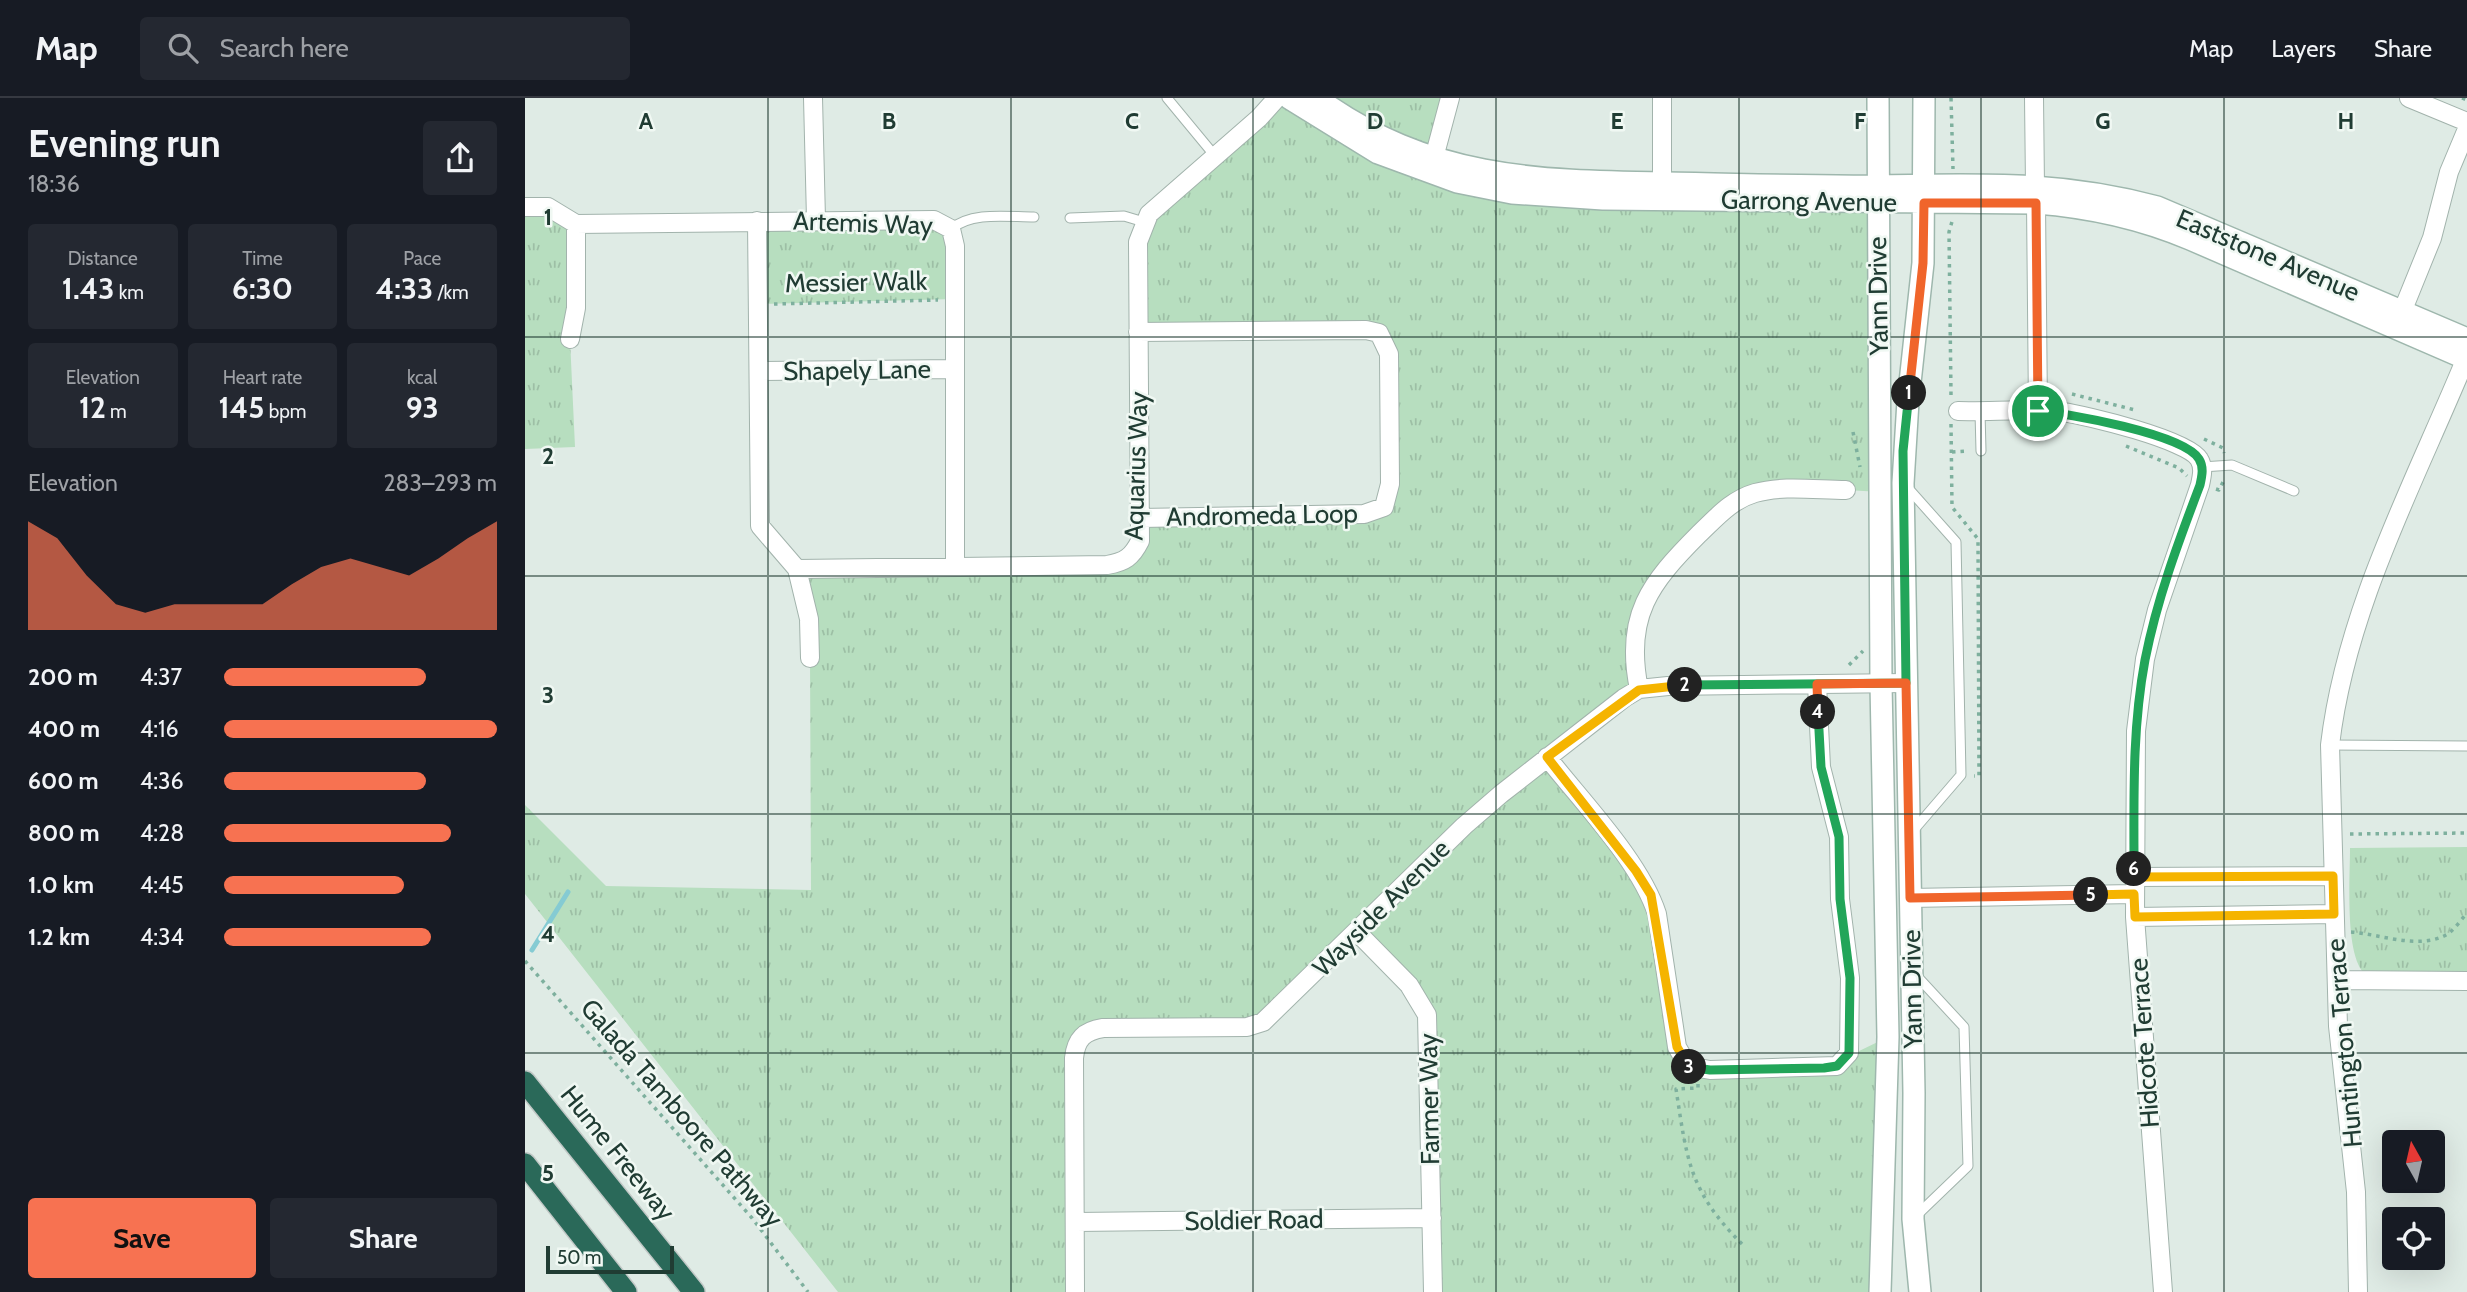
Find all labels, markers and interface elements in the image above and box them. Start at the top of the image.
search box [140,17,630,80]
text: Map [35,28,98,68]
icon: search [164,29,202,67]
text: Search here [220,32,349,64]
text: Map [2189,34,2233,63]
text: Layers [2271,34,2336,63]
text: Share [2374,34,2432,63]
text: A [639,107,654,135]
text: B [882,107,896,135]
text: C [1125,107,1139,135]
text: D [1367,107,1383,135]
text: E [1610,107,1624,135]
text: F [1854,107,1866,135]
text: G [2095,107,2111,135]
text: H [2338,107,2354,135]
text: Evening run [28,120,221,167]
button: share [423,121,497,195]
text: 18:36 [28,170,80,198]
street label: Garrong Avenue [1721,183,1897,219]
street label: Eaststone Avenue [2171,202,2365,308]
text: 1 [544,203,552,231]
street label: Artemis Way [793,205,933,241]
street label: Yann Drive [1861,236,1895,357]
text: Distance [68,247,138,270]
text: Time [242,247,283,270]
text: Pace [403,247,441,270]
street label: Messier Walk [785,265,928,299]
text: 1.43 [62,270,114,307]
text: 6:30 [232,270,293,307]
text: 4:33 [376,270,433,307]
text: km [114,281,144,304]
text: /km [433,281,469,304]
street label: Shapely Lane [783,353,931,387]
text: Elevation [66,366,140,389]
text: Heart rate [223,366,302,389]
text: kcal [407,366,437,389]
pin: 1 [1891,376,1927,410]
text: 1 [1905,381,1912,404]
pin [2008,381,2068,441]
text: 12 [79,389,106,426]
text: 145 [219,389,264,426]
text: 93 [406,389,439,426]
street label: Aquarius Way [1117,391,1155,541]
icon: arrive [2019,392,2057,430]
text: m [106,400,127,423]
text: bpm [264,400,306,423]
text: 2 [542,442,554,470]
text: Elevation [28,469,118,497]
text: 283–293 m [384,469,497,497]
street label: Andromeda Loop [1166,497,1358,533]
text: 200 m [28,663,98,691]
text: 4:37 [140,663,182,691]
pin: 2 [1667,668,1703,702]
text: 2 [1679,673,1690,696]
text: 3 [542,681,554,709]
pin: 4 [1801,694,1835,730]
text: 4 [1812,700,1823,723]
text: 400 m [28,715,100,743]
text: 4:16 [140,715,179,743]
text: 600 m [28,767,99,795]
text: 4:36 [140,767,184,795]
text: 800 m [28,819,100,847]
text: 4:28 [140,819,184,847]
street label: Wayside Avenue [1306,833,1456,983]
pin: 6 [2117,852,2151,886]
text: 6 [2128,857,2139,880]
text: 1.0 km [28,871,94,899]
text: 4:45 [140,871,184,899]
pin: 5 [2073,878,2109,912]
text: 5 [2085,883,2096,906]
text: 4 [541,920,555,948]
text: 1.2 km [28,923,90,951]
text: 4:34 [140,923,184,951]
street label: Yann Drive [1895,929,1929,1050]
street label: Huntington Terrace [2319,937,2369,1149]
street label: Hidcote Terrace [2122,957,2166,1129]
street label: Galada Tamboore Pathway [574,992,790,1234]
street label: Farmer Way [1412,1033,1446,1165]
pin: 3 [1671,1049,1707,1084]
text: 3 [1683,1055,1694,1078]
street label: Hume Freeway [554,1079,682,1227]
north arrow [2382,1130,2445,1194]
map controls [2382,1130,2445,1270]
text: 5 [542,1159,554,1187]
button: Save [28,1198,256,1278]
button: Share [270,1198,497,1278]
street label: Soldier Road [1184,1203,1324,1237]
button: locate [2382,1207,2445,1270]
scale bar [546,1243,674,1275]
text: 50 m [557,1246,601,1269]

